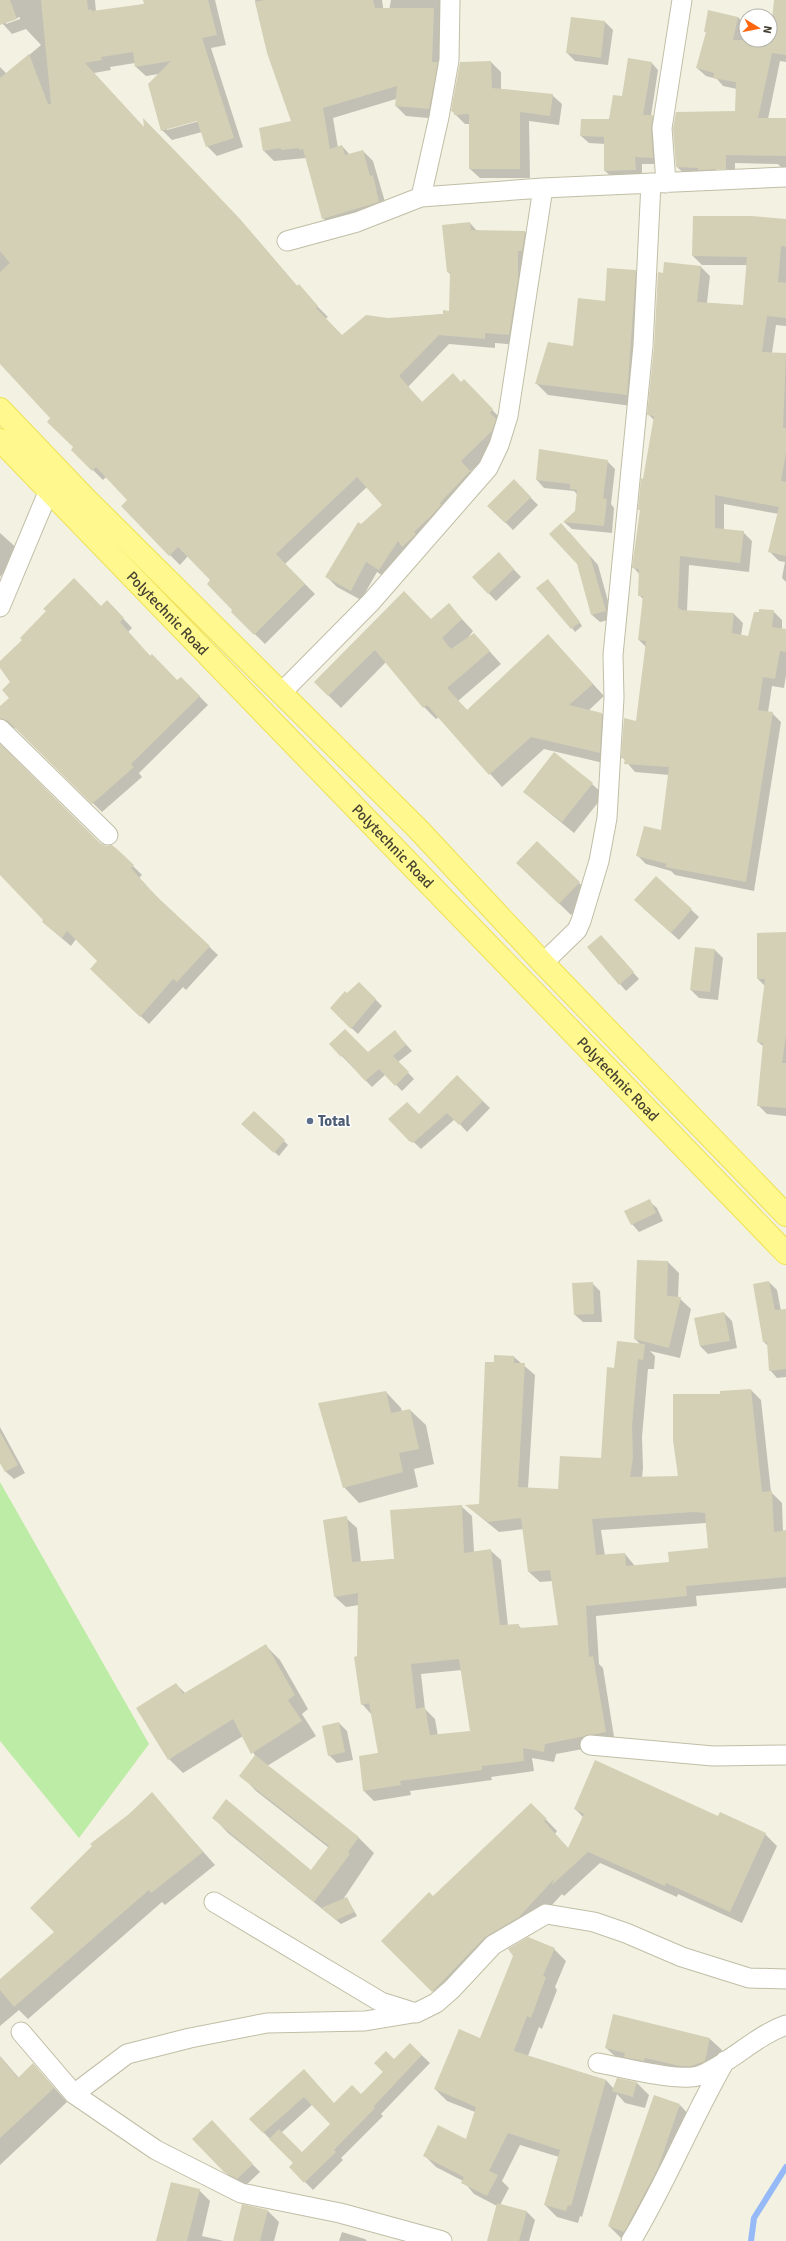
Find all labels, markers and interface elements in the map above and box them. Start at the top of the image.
north arrow [738,8,778,48]
text: N [760,25,774,35]
street label: Polytechnic Road [123,567,212,659]
street label: Polytechnic Road [348,800,437,892]
street label: Polytechnic Road [573,1033,663,1125]
place label: Total [318,1112,350,1130]
marker: Total [305,1116,315,1126]

